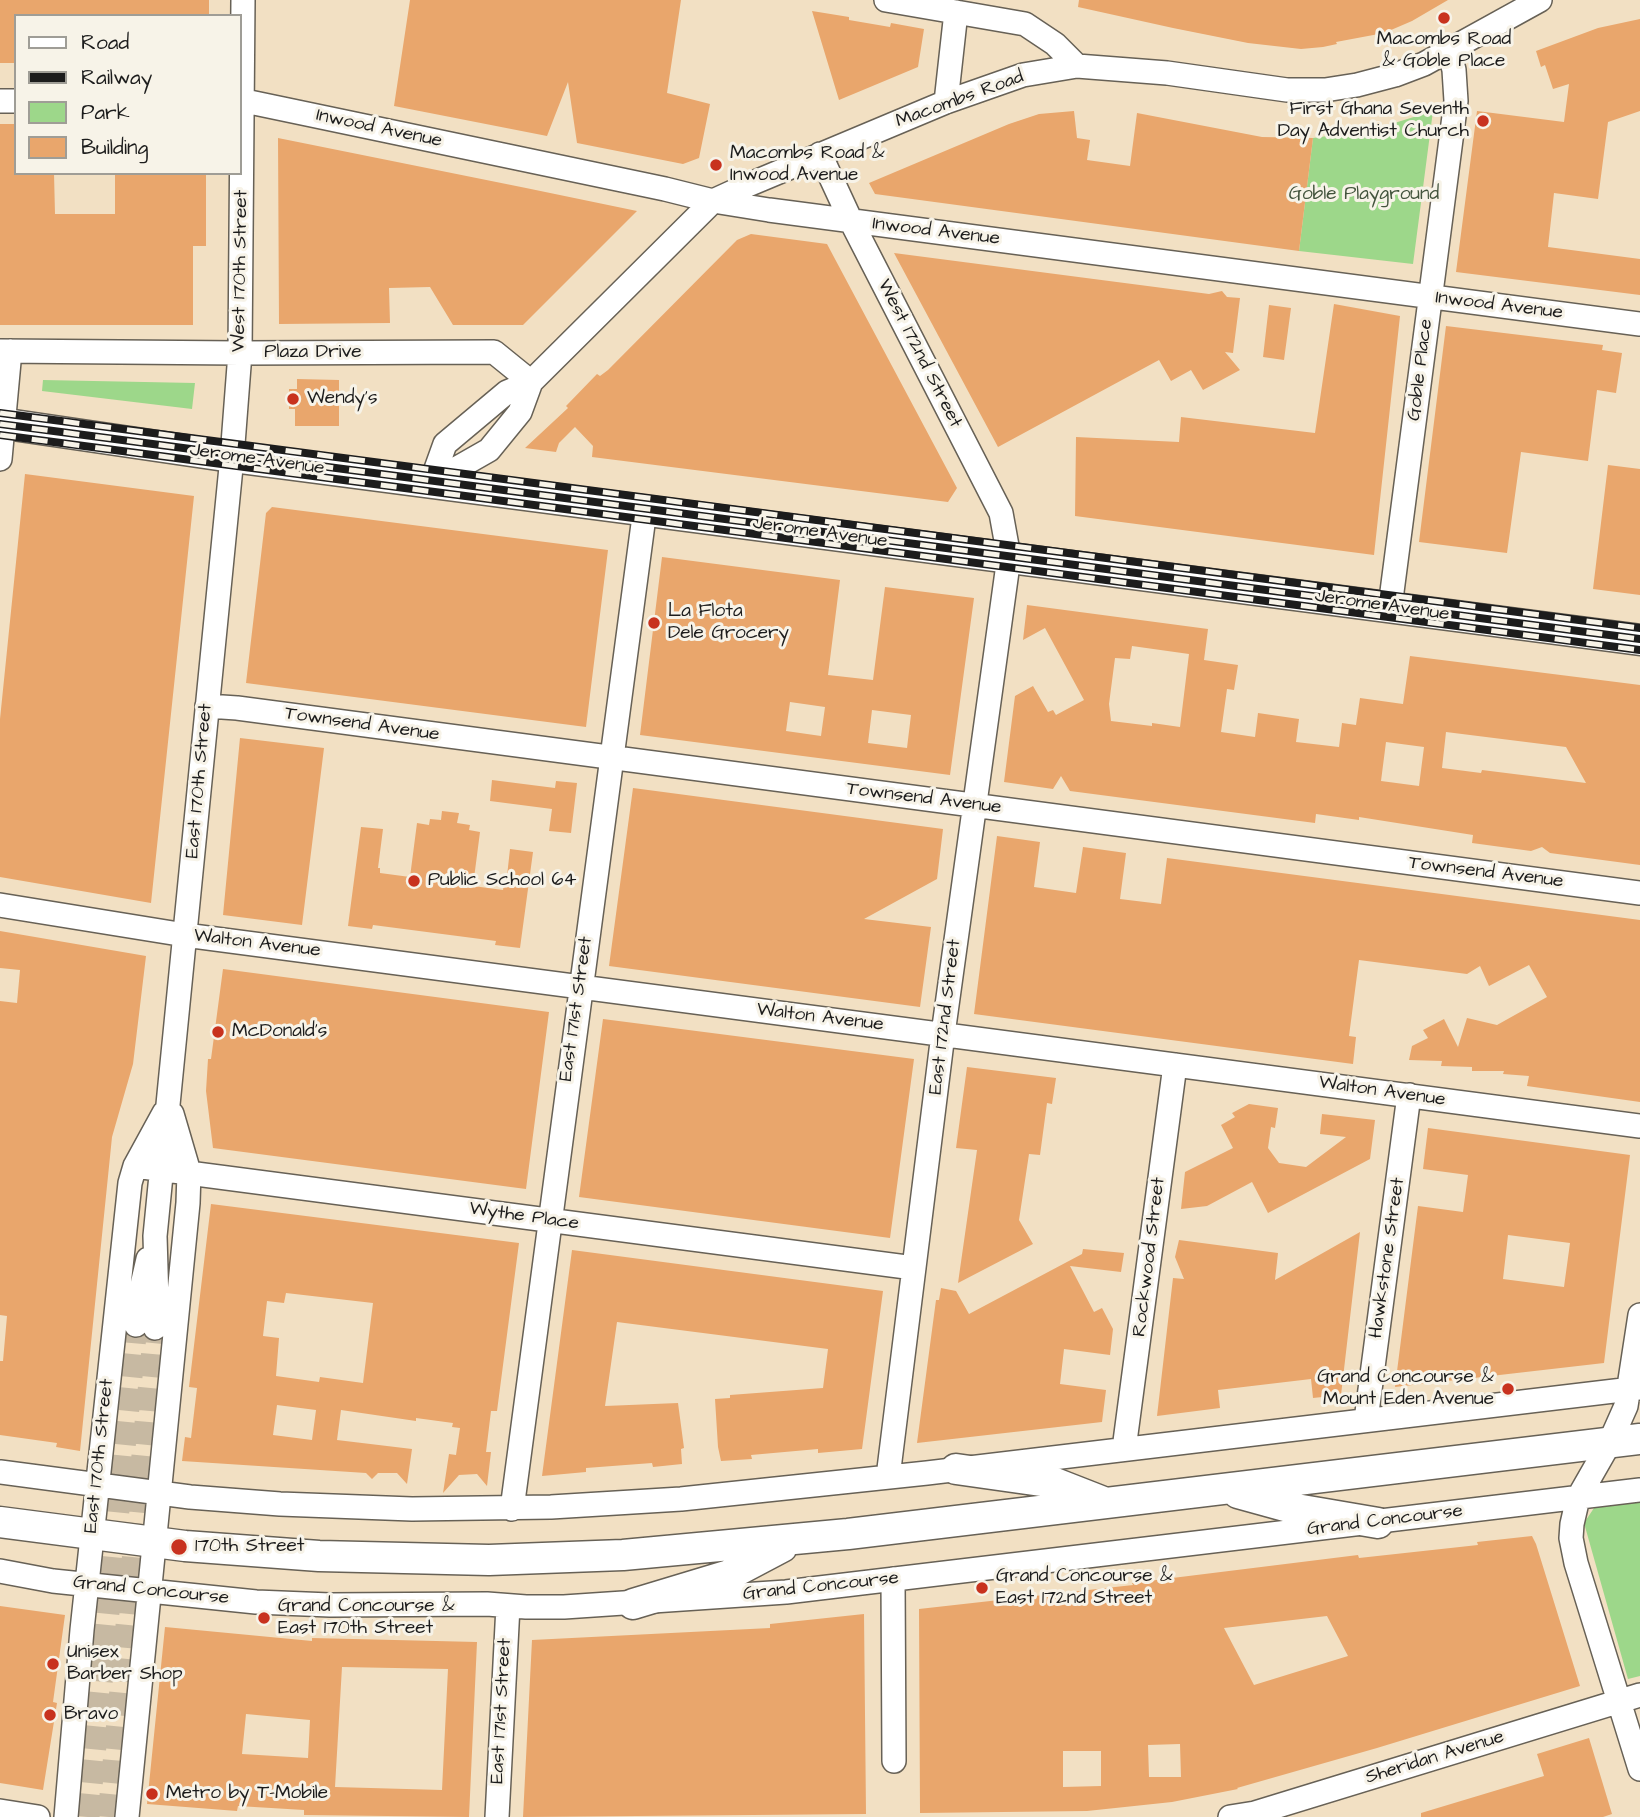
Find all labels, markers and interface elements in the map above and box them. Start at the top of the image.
marker: Macombs Road & Goble Place [1436,10,1452,26]
legend [14,14,242,175]
text: Road [81,28,129,57]
place label: Macombs Road & Goble Place [1377,29,1511,73]
text: Railway [81,63,152,92]
street label: Macombs Road [893,66,1027,134]
text: Park [81,98,130,127]
place label: First Ghana Seventh Day Adventist Church [1278,99,1469,143]
street label: Inwood Avenue [314,105,444,153]
marker: First Ghana Seventh Day Adventist Church [1475,113,1491,129]
text: Building [81,133,148,162]
place label: Macombs Road & Inwood Avenue [730,143,885,187]
marker: Macombs Road & Inwood Avenue [708,157,724,173]
park label: Goble Playground [1289,184,1439,206]
street label: West 170th Street [228,190,254,352]
street label: Inwood Avenue [871,213,1001,251]
street label: West 172nd Street [872,276,966,432]
street label: Inwood Avenue [1434,287,1564,325]
street label: Goble Place [1403,318,1439,422]
street label: Plaza Drive [264,342,362,364]
place label: Wendy's [307,388,377,410]
marker: Wendy's [285,391,301,407]
street label: Jerome Avenue [188,439,326,481]
street label: Jerome Avenue [751,512,889,554]
street label: Jerome Avenue [1313,585,1451,627]
place label: La Flota Dele Grocery [668,601,789,645]
marker: La Flota Dele Grocery [646,615,662,631]
street label: East 170th Street [182,703,218,859]
street label: Townsend Avenue [283,703,441,747]
street label: Townsend Avenue [845,778,1003,820]
street label: Townsend Avenue [1407,852,1565,894]
place label: Public School 64 [428,870,576,892]
marker: Public School 64 [406,873,422,889]
street label: Walton Avenue [192,925,322,963]
street label: East 171st Street [556,935,598,1083]
street label: East 172nd Street [925,938,967,1096]
street label: Walton Avenue [755,999,885,1037]
place label: McDonald's [232,1021,327,1043]
marker: McDonald's [210,1024,226,1040]
street label: Walton Avenue [1317,1072,1447,1112]
street label: Rockwood Street [1129,1176,1171,1338]
street label: Hawkstone Street [1365,1176,1411,1340]
street label: Wythe Place [468,1198,580,1236]
place label: Grand Concourse & Mount Eden Avenue [1317,1367,1494,1411]
street label: East 170th Street [81,1378,119,1534]
marker: Grand Concourse & Mount Eden Avenue [1500,1381,1516,1397]
street label: Grand Concourse [1306,1500,1464,1542]
place label: 170th Street [195,1536,304,1558]
marker: 170th Street [169,1537,189,1557]
place label: Grand Concourse & East 172nd Street [996,1566,1173,1610]
street label: Grand Concourse [742,1567,900,1607]
street label: Grand Concourse [72,1571,230,1611]
marker: Grand Concourse & East 172nd Street [974,1580,990,1596]
place label: Grand Concourse & East 170th Street [278,1596,455,1640]
marker: Grand Concourse & East 170th Street [256,1610,272,1626]
street label: East 171st Street [487,1638,517,1784]
place label: Unisex Barber Shop [67,1642,183,1686]
marker: Unisex Barber Shop [45,1656,61,1672]
place label: Bravo [64,1704,118,1726]
marker: Bravo [42,1707,58,1723]
street label: Sheridan Avenue [1363,1726,1507,1790]
place label: Metro by T-Mobile [166,1783,328,1805]
marker: Metro by T-Mobile [144,1786,160,1802]

